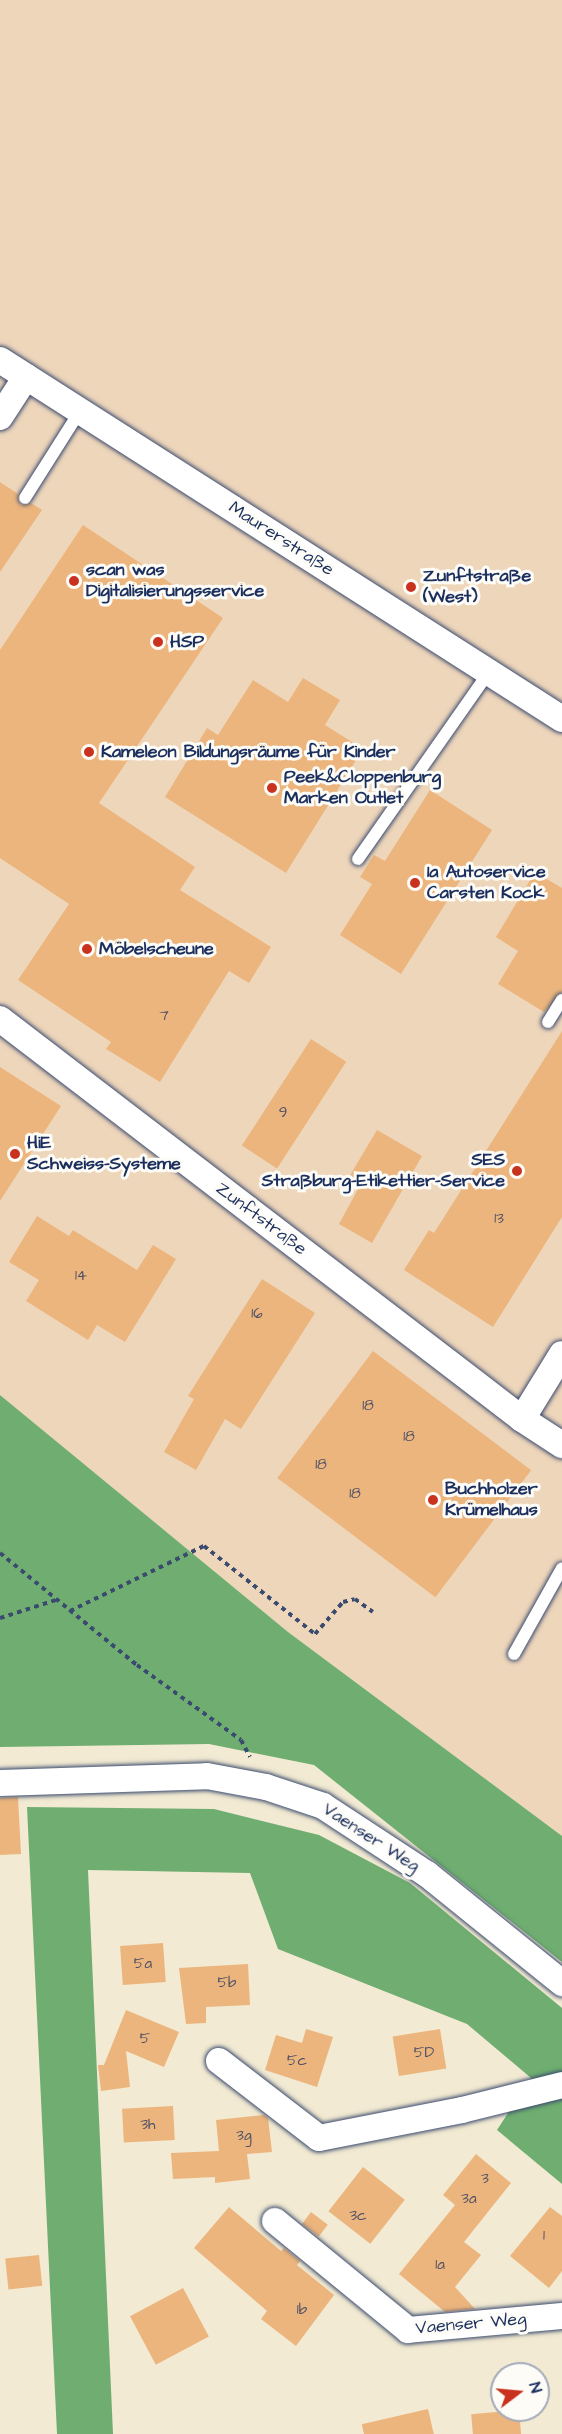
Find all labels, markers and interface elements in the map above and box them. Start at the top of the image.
street label: Maurerstraße [224,497,338,581]
place label: scan was Digitalisierungsservice [86,560,264,602]
place label: Zunftstraße (West) [423,566,531,608]
marker: scan was Digitalisierungsservice [67,574,81,588]
marker: Zunftstraße (West) [404,580,418,594]
place label: HSP [170,631,204,653]
marker: HSP [151,635,165,649]
place label: Kameleon Bildungsräume für Kinder [101,741,395,763]
marker: Kameleon Bildungsräume für Kinder [82,745,96,759]
place label: Peek&Cloppenburg Marken Outlet [284,767,441,810]
marker: Peek&Cloppenburg Marken Outlet [265,781,279,795]
place label: 1a Autoservice Carsten Kock [427,862,546,904]
marker: 1a Autoservice Carsten Kock [408,876,422,890]
place label: Möbelscheune [99,938,214,960]
marker: Möbelscheune [80,942,94,956]
house number: 7 [159,1007,169,1025]
house number: 9 [279,1104,287,1122]
place label: HiE Schweiss-Systeme [27,1133,181,1176]
marker: HiE Schweiss-Systeme [8,1147,22,1161]
place label: SES Straßburg-Etikettier-Service [262,1150,505,1192]
marker: SES Straßburg-Etikettier-Service [510,1164,524,1178]
street label: Zunftstraße [211,1178,311,1260]
house number: 13 [494,1210,504,1228]
house number: 14 [75,1267,87,1285]
house number: 16 [251,1305,263,1323]
house number: 18 [362,1397,374,1415]
house number: 18 [403,1428,415,1446]
house number: 18 [315,1456,327,1474]
place label: Buchholzer Krümelhaus [445,1479,538,1522]
house number: 18 [349,1485,361,1503]
marker: Buchholzer Krümelhaus [426,1493,440,1507]
street label: Vaenser Weg [319,1799,423,1877]
house number: 5a [134,1955,152,1973]
house number: 5b [217,1974,237,1992]
house number: 5 [140,2030,150,2048]
house number: 5D [414,2044,434,2062]
house number: 5c [287,2052,307,2070]
house number: 3h [140,2116,156,2134]
house number: 3g [236,2127,252,2145]
house number: 3 [481,2170,489,2188]
house number: 3a [461,2190,477,2208]
house number: 3c [349,2207,367,2225]
house number: 1 [543,2227,545,2245]
house number: 1a [435,2256,445,2274]
house number: 1b [297,2301,307,2319]
street label: Vaenser Weg [415,2308,527,2340]
north arrow [490,2362,550,2422]
text: N [523,2380,547,2395]

